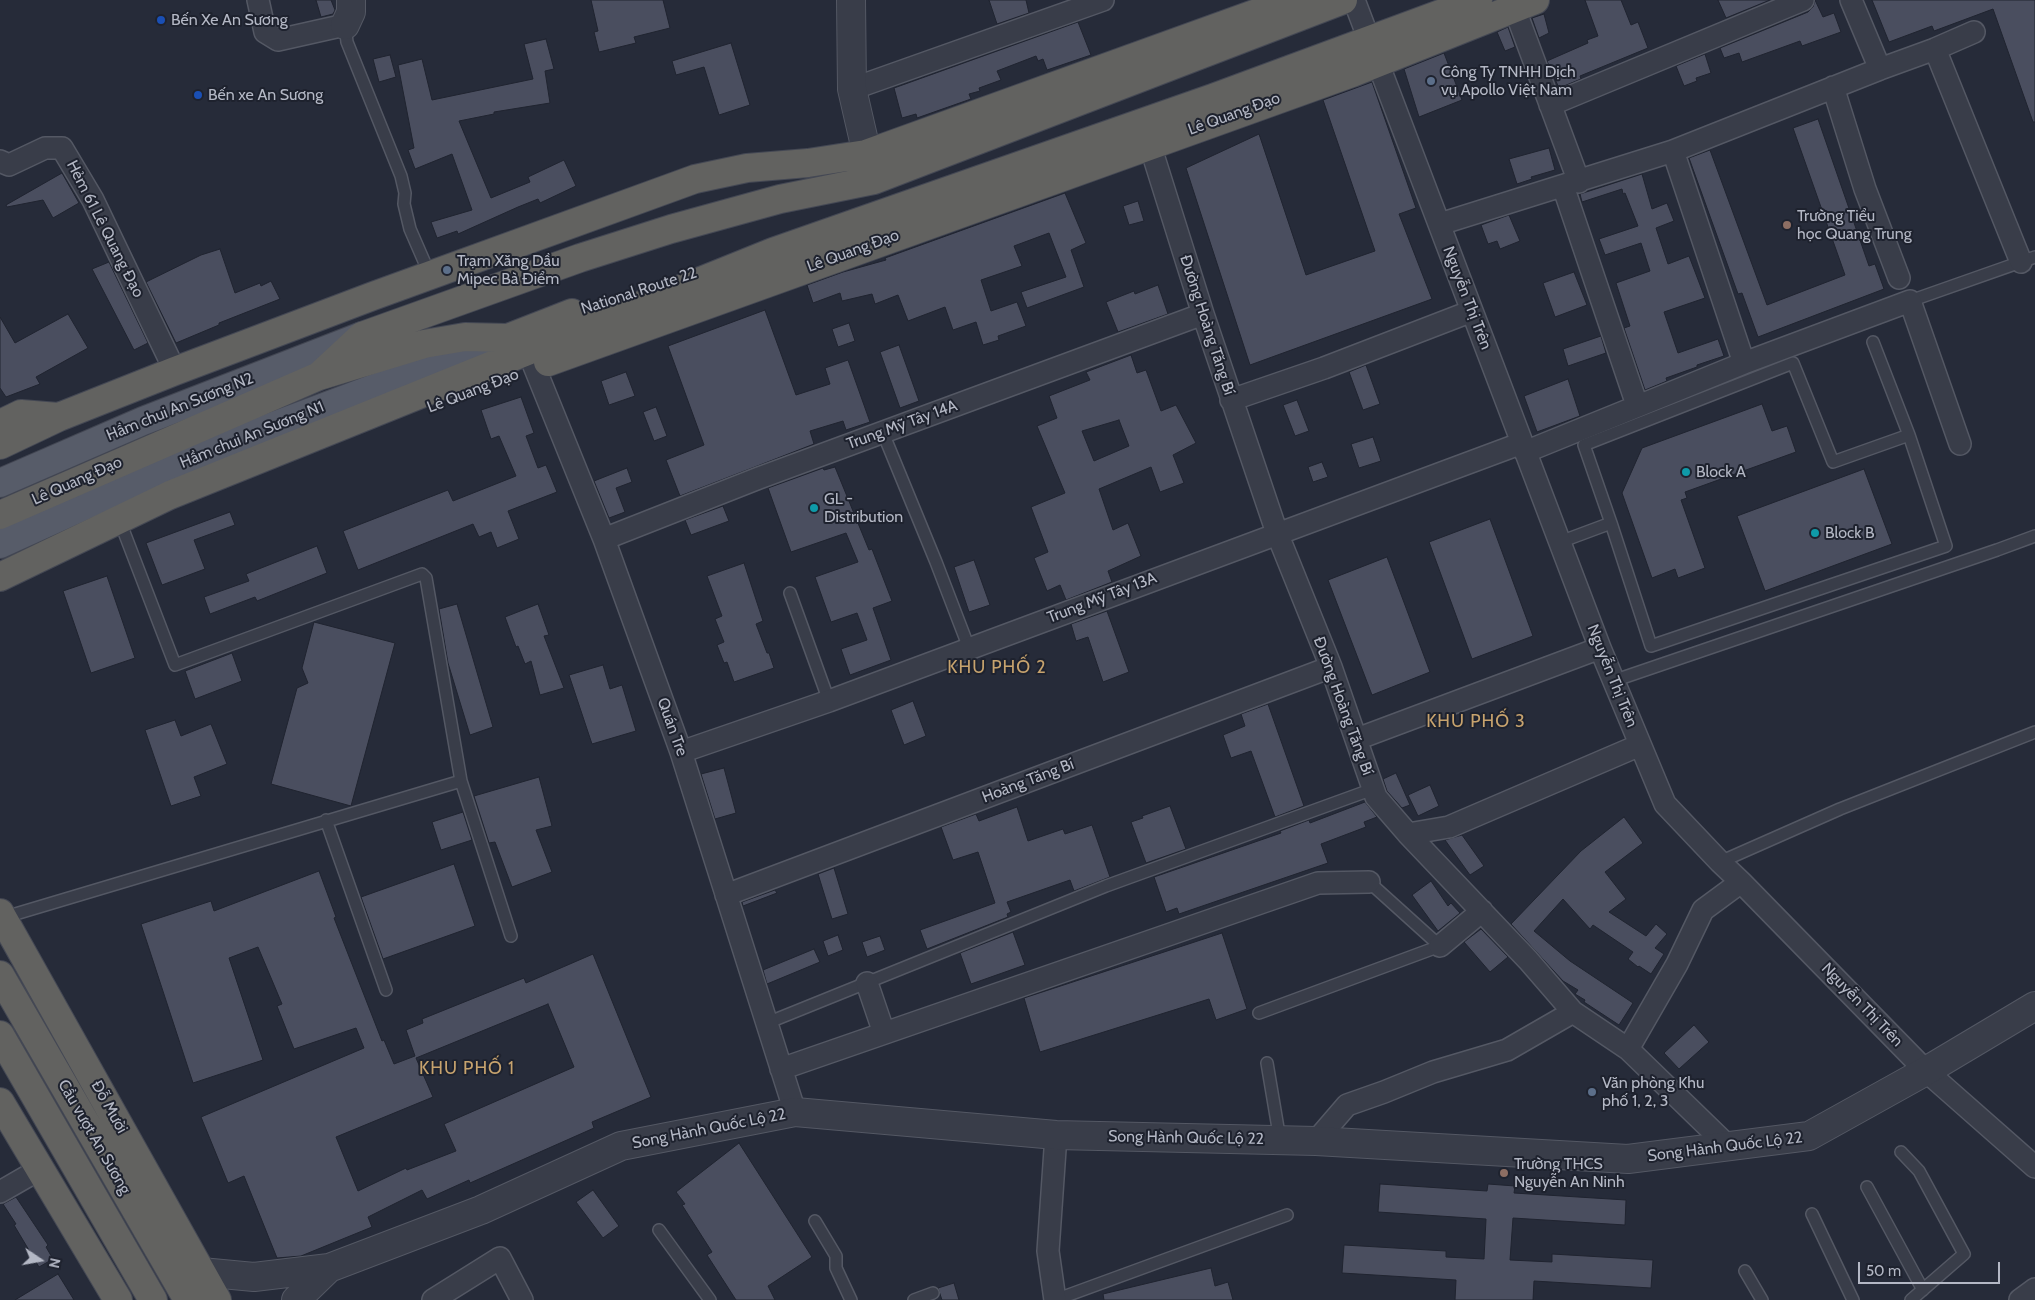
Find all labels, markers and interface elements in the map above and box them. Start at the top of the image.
place label: Bến Xe An Sương [171,10,288,30]
marker: Bến Xe An Sương [155,14,167,26]
place label: Công Ty TNHH Dịch vụ Apollo Việt Nam [1441,62,1576,100]
marker: Công Ty TNHH Dịch vụ Apollo Việt Nam [1425,75,1437,87]
place label: Bến xe An Sương [208,85,323,105]
street label: Lê Quang Đạo [1185,88,1283,140]
marker: Bến xe An Sương [192,89,204,101]
street label: Hẻm 61 Lê Quang Đạo [62,157,148,301]
place label: Trường Tiểu học Quang Trung [1797,206,1912,244]
marker: Trường Tiểu học Quang Trung [1781,219,1793,231]
street label: Lê Quang Đạo [804,225,902,277]
street label: Nguyễn Thị Trên [1438,244,1496,352]
place label: Trạm Xăng Dầu Mipec Bà Điểm [457,251,560,289]
street label: Đường Hoàng Tăng Bí [1175,253,1239,397]
street label: National Route 22 [579,263,699,319]
marker: Trạm Xăng Dầu Mipec Bà Điểm [441,264,453,276]
street label: Lê Quang Đạo [424,365,522,417]
street label: Hầm chui An Sương N2 [104,369,256,445]
street label: Trung Mỹ Tây 14A [844,396,960,454]
street label: Hầm chui An Sương N1 [177,397,327,473]
street label: Lê Quang Đạo [29,453,125,509]
place label: Block A [1696,462,1746,482]
marker: Block A [1680,466,1692,478]
place label: GL - Distribution [824,489,903,527]
marker: GL - Distribution [808,502,820,514]
place label: Block B [1825,523,1875,543]
marker: Block B [1809,527,1821,539]
street label: Trung Mỹ Tây 13A [1045,568,1159,628]
street label: Nguyễn Thị Trên [1583,622,1641,730]
street label: Đường Hoàng Tăng Bí [1309,634,1377,778]
district label: KHU PHỐ 2 [946,657,1048,679]
street label: Quán Tre [653,695,691,759]
district label: KHU PHỐ 3 [1425,711,1527,733]
street label: Hoàng Tăng Bí [979,755,1077,807]
street label: Nguyễn Thị Trên [1817,959,1907,1051]
district label: KHU PHỐ 1 [418,1058,516,1080]
place label: Văn phòng Khu phố 1, 2, 3 [1602,1073,1704,1111]
street label: Cầu vượt An Sương [53,1076,135,1198]
street label: Đỗ Mười [87,1077,131,1137]
marker: Văn phòng Khu phố 1, 2, 3 [1586,1086,1598,1098]
street label: Song Hành Quốc Lộ 22 [631,1105,787,1153]
street label: Song Hành Quốc Lộ 22 [1108,1127,1264,1149]
street label: Song Hành Quốc Lộ 22 [1646,1128,1804,1166]
place label: Trường THCS Nguyễn An Ninh [1514,1154,1625,1192]
marker: Trường THCS Nguyễn An Ninh [1498,1167,1510,1179]
north arrow [15,1235,65,1285]
scale bar [1860,1252,2002,1284]
text: N [45,1256,65,1270]
text: 50 m [1866,1262,1901,1280]

